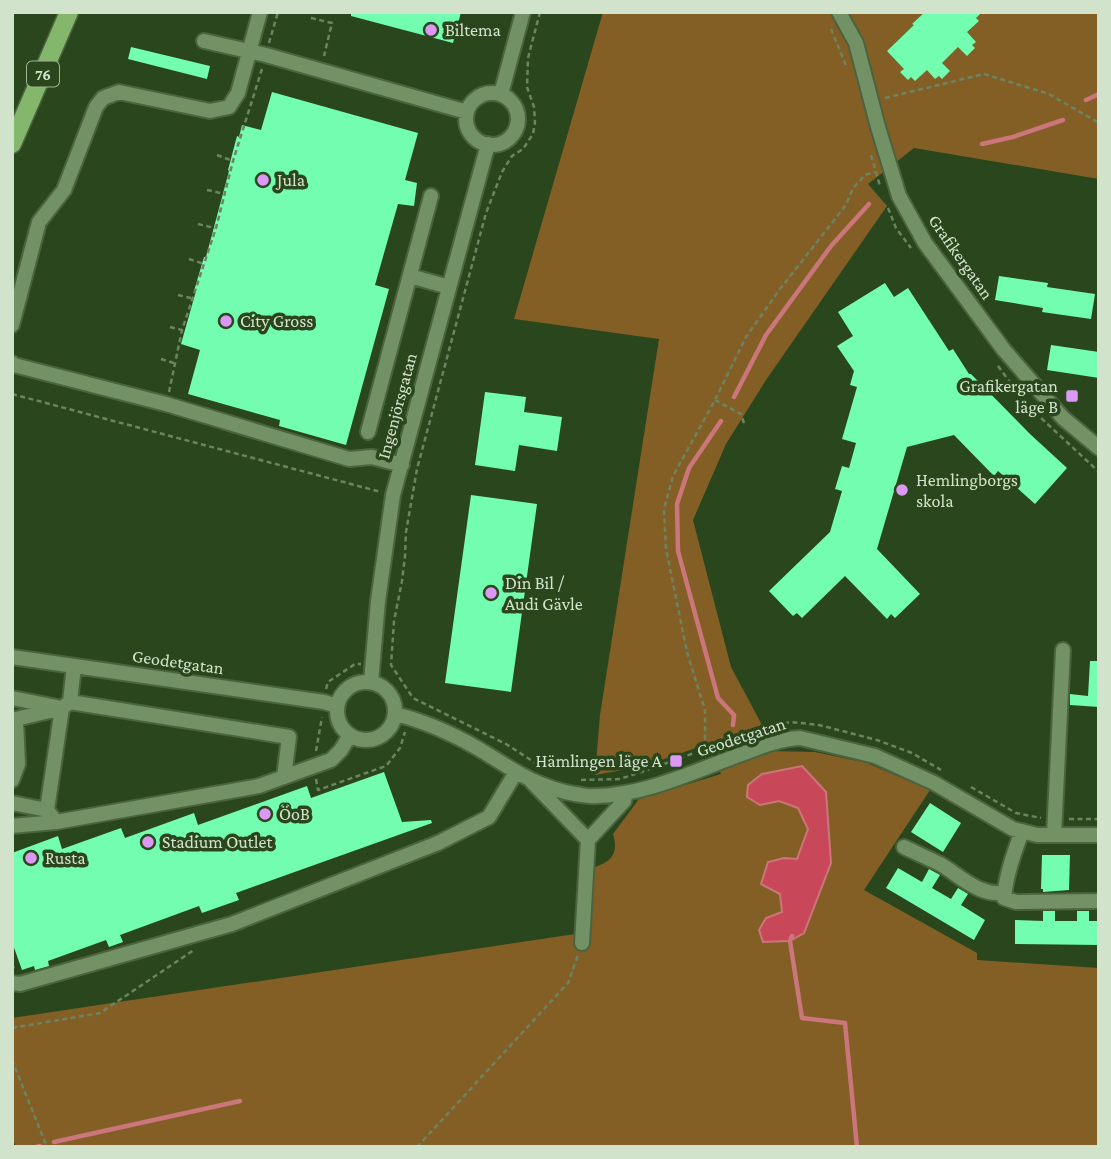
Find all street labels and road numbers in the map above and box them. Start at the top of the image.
road number: 76 [27,61,59,86]
street label: Grafikergatan [925,211,998,303]
street label: Ingenjörsgatan [373,351,422,461]
street label: Geodetgatan [131,646,225,678]
street label: Geodetgatan [694,713,788,761]

